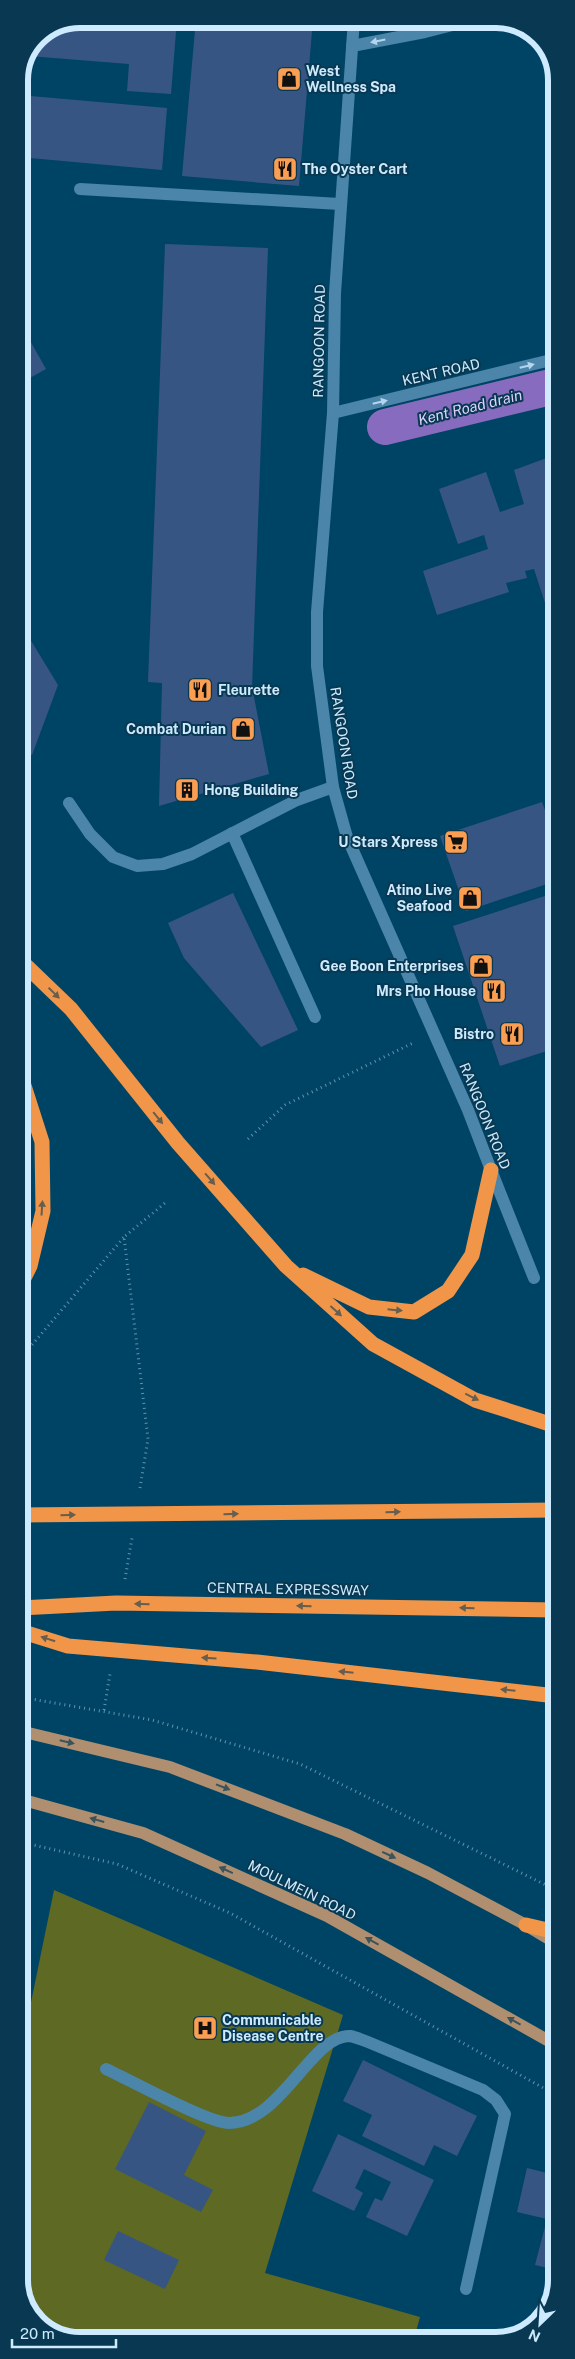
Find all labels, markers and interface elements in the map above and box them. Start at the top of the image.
one-way arrow [370,37,385,45]
place label: West Wellness Spa [306,63,396,95]
shop icon: West Wellness Spa [276,66,302,92]
restaurant icon: The Oyster Cart [272,156,298,182]
place label: The Oyster Cart [302,161,408,177]
street label: RANGOON ROAD [310,284,328,398]
street label: KENT ROAD [401,355,481,389]
one-way arrow [519,362,534,370]
water label: Kent Road drain [416,386,524,428]
one-way arrow [373,397,388,405]
restaurant icon: Fleurette [187,677,213,703]
place label: Fleurette [218,682,280,698]
street label: RANGOON ROAD [327,686,361,800]
shop icon: Combat Durian [230,716,256,742]
place label: Combat Durian [126,721,226,737]
building icon: Hong Building [174,777,200,803]
place label: Hong Building [204,782,298,798]
supermarket icon: U Stars Xpress [443,829,469,855]
place label: U Stars Xpress [338,834,438,850]
place label: Atino Live Seafood [386,882,452,914]
shop icon: Atino Live Seafood [457,885,483,911]
shop icon: Gee Boon Enterprises [468,953,494,979]
place label: Gee Boon Enterprises [320,958,464,974]
restaurant icon: Mrs Pho House [481,978,507,1004]
place label: Mrs Pho House [376,983,476,999]
one-way arrow [48,987,60,999]
restaurant icon: Bistro [499,1021,525,1047]
place label: Bistro [454,1026,494,1042]
street label: RANGOON ROAD [456,1060,514,1172]
one-way arrow [152,1111,163,1124]
one-way arrow [204,1173,216,1185]
one-way arrow [38,1200,46,1216]
one-way arrow [329,1305,342,1316]
one-way arrow [388,1306,404,1314]
one-way arrow [465,1394,479,1402]
one-way arrow [385,1508,401,1516]
one-way arrow [223,1509,239,1517]
one-way arrow [60,1511,76,1519]
street label: CENTRAL EXPRESSWAY [207,1580,369,1598]
one-way arrow [133,1600,149,1608]
one-way arrow [296,1602,312,1610]
one-way arrow [458,1604,474,1612]
one-way arrow [40,1635,55,1643]
one-way arrow [200,1654,216,1662]
one-way arrow [338,1668,354,1676]
one-way arrow [499,1686,515,1694]
one-way arrow [59,1738,75,1746]
one-way arrow [216,1783,231,1791]
one-way arrow [89,1815,104,1823]
one-way arrow [382,1851,397,1860]
street label: MOULMEIN ROAD [245,1857,359,1923]
one-way arrow [219,1866,233,1874]
one-way arrow [365,1937,379,1946]
place label: Communicable Disease Centre [222,2012,324,2044]
hospital icon: Communicable Disease Centre [192,2015,218,2041]
one-way arrow [507,2016,520,2025]
north arrow [515,2299,565,2349]
scale bar [12,2316,116,2348]
text: 20 m [20,2325,55,2342]
text: N [526,2326,543,2345]

